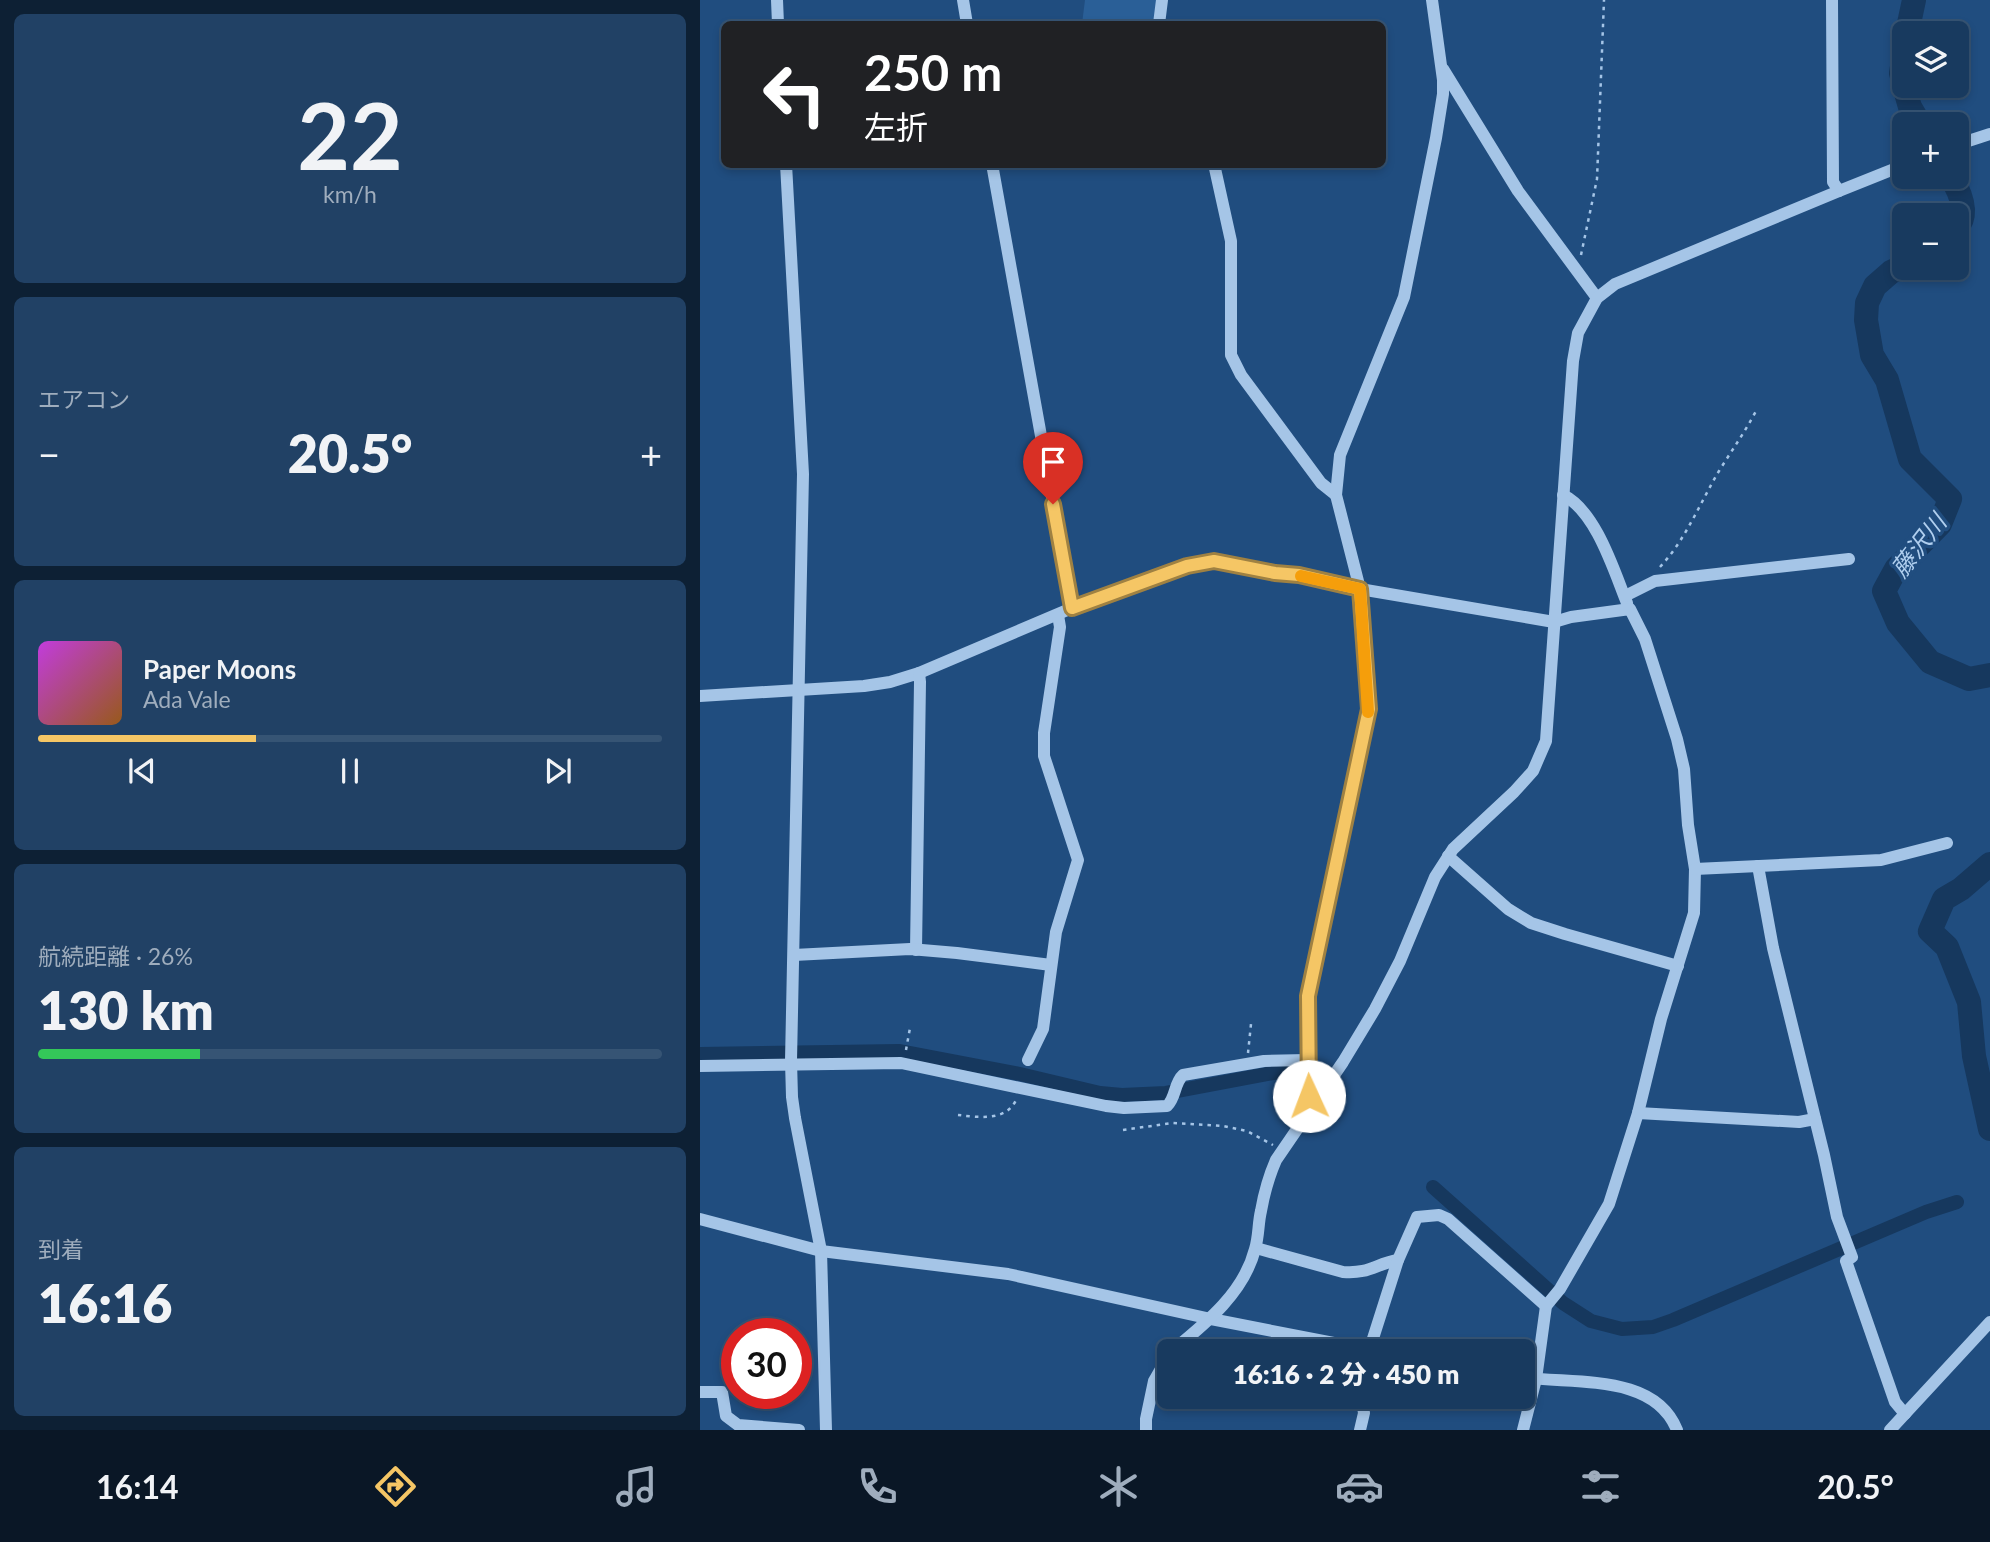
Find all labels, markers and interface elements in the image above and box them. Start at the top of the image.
map controls [1892,21,1969,280]
button: layers [1892,21,1969,98]
text: 250 m [864,43,1002,101]
icon: left [749,49,840,140]
text: 22 [297,80,403,189]
text: 左折 [864,107,928,146]
button: + [1892,112,1969,189]
text: km/h [323,180,377,208]
button: − [1892,203,1969,280]
text: エアコン [38,385,130,413]
text: 20.5° [288,422,412,484]
text: − [38,431,60,477]
text: + [640,431,662,477]
pin [1023,432,1083,504]
icon: arrive [1034,443,1072,481]
water label: 藤沢川 [1884,505,1953,582]
text: Paper Moons [143,653,296,685]
text: Ada Vale [143,685,231,713]
icon: previous [123,752,161,790]
icon: pause [331,752,369,790]
icon: next [539,752,577,790]
text: 航続距離 · 26% [38,942,193,970]
text: 130 km [38,979,214,1041]
position arrow [1272,1059,1346,1133]
text: 到着 [38,1235,84,1263]
text: 16:16 [38,1272,172,1334]
speed limit sign: 30 [721,1318,812,1409]
text: 16:16 · 2 分 · 450 m [1233,1358,1459,1390]
icon: directions [371,1462,420,1511]
icon: music [612,1462,661,1511]
icon: phone [853,1462,902,1511]
icon: climate [1094,1462,1143,1511]
icon: car [1335,1462,1384,1511]
icon: filters [1576,1462,1625,1511]
text: 16:14 [96,1467,179,1506]
text: 20.5° [1817,1467,1894,1506]

